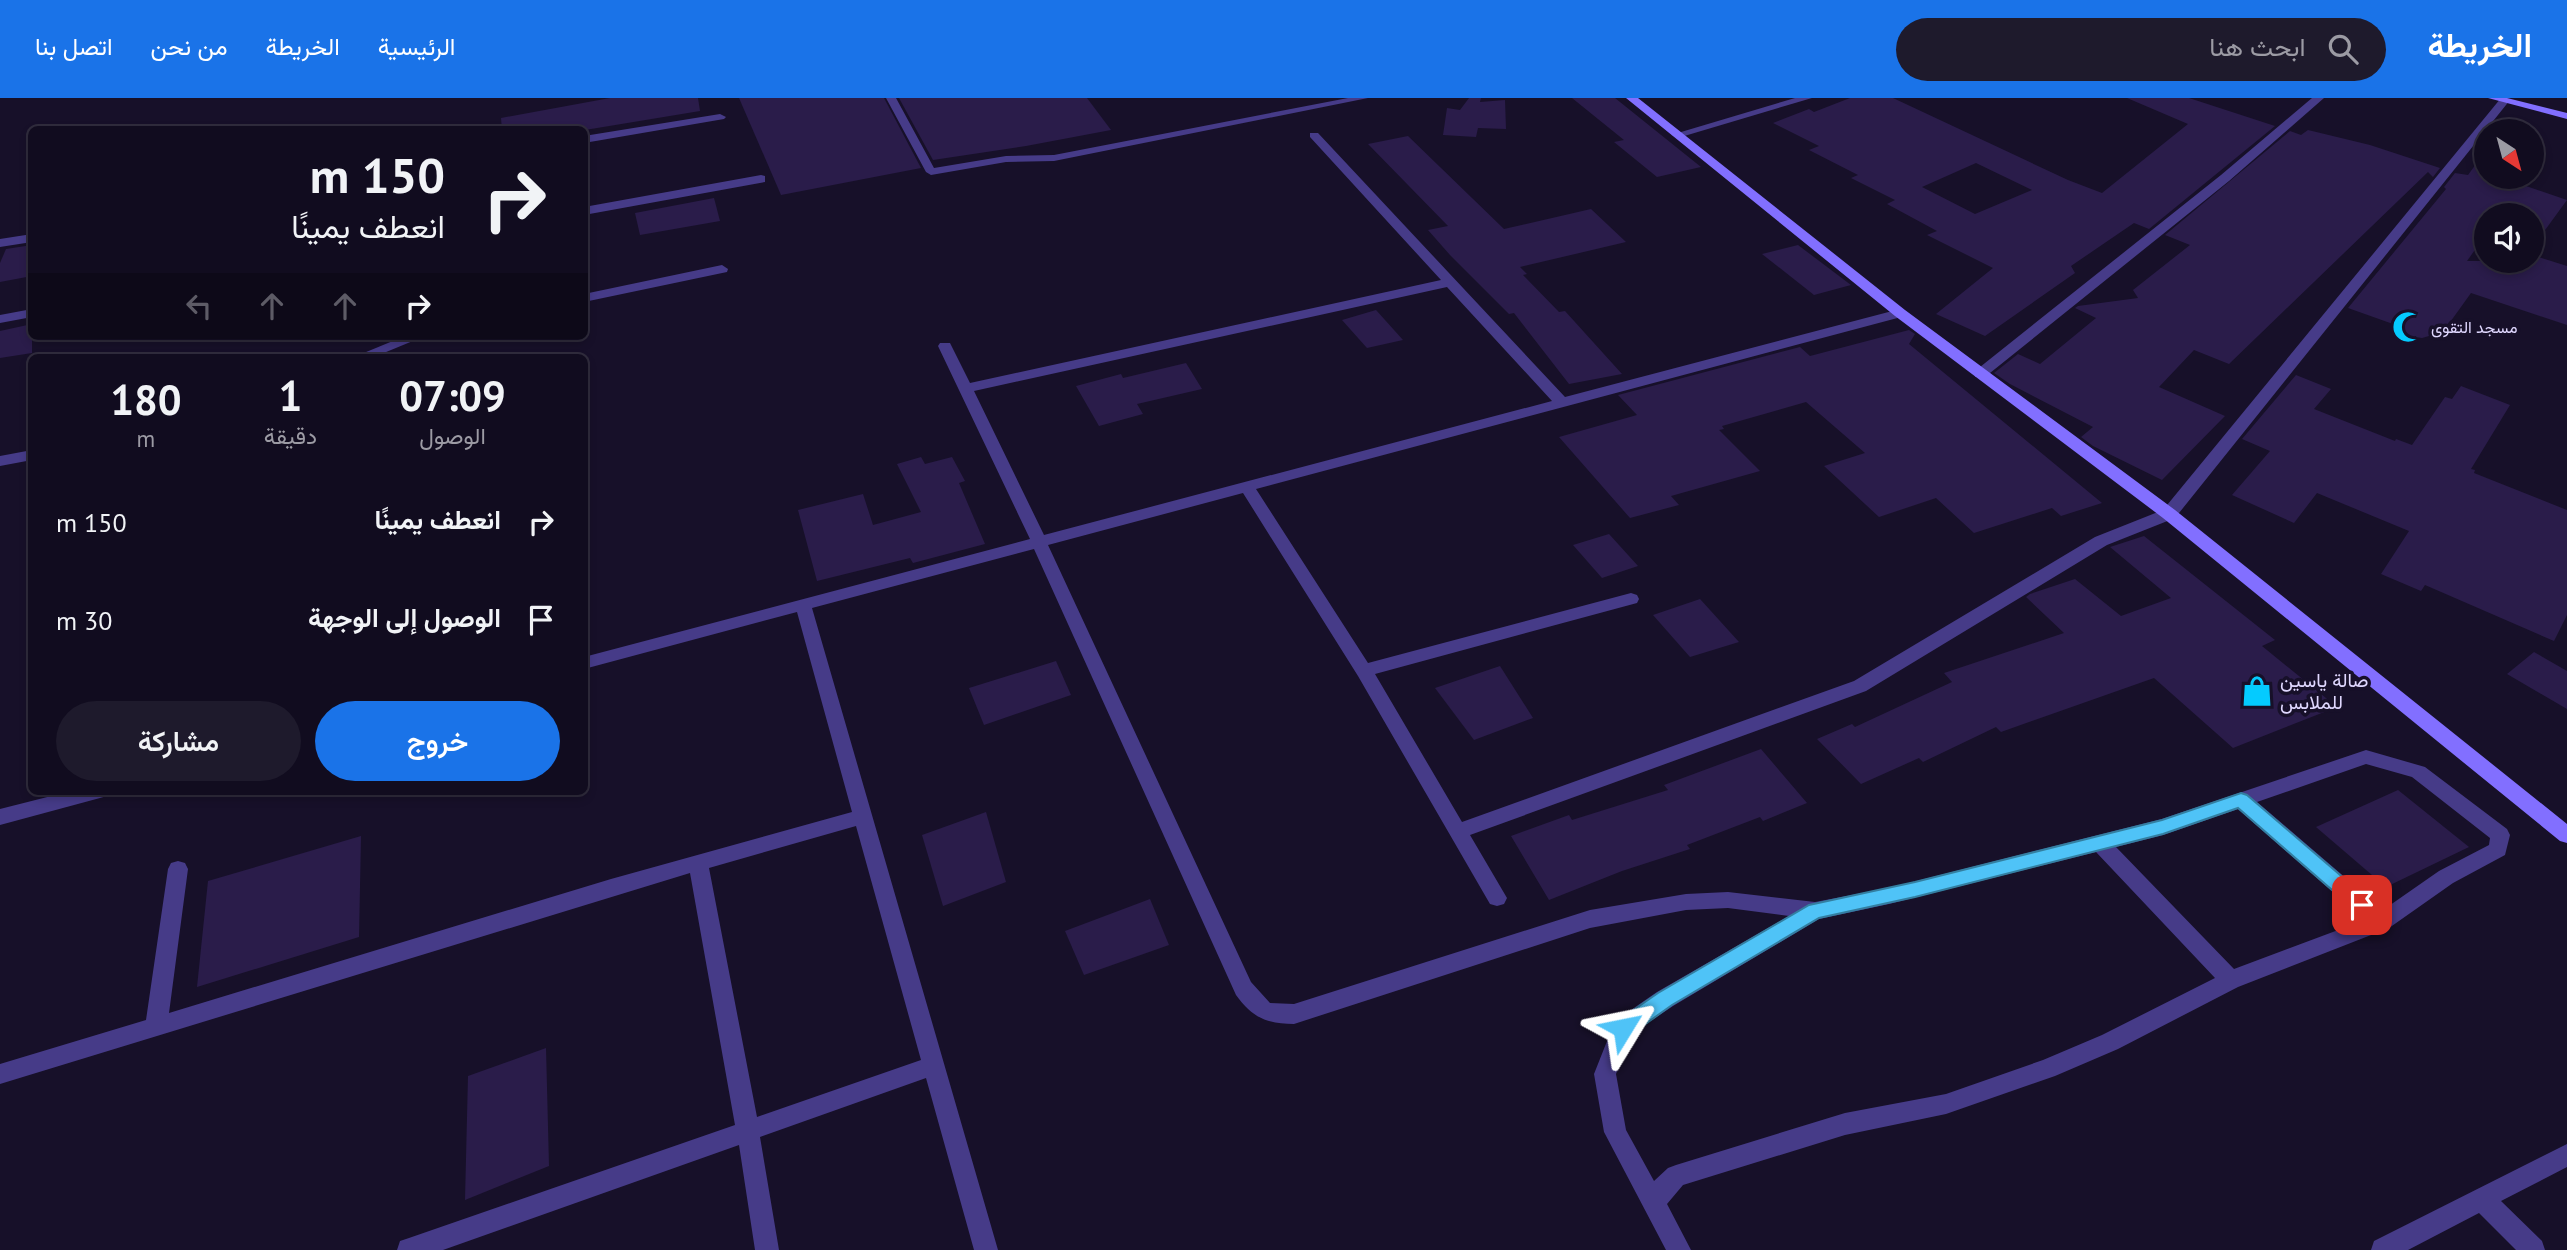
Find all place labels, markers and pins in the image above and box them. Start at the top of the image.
mosque icon: مسجد التقوى [2391,310,2425,344]
place label: مسجد التقوى [2431,317,2518,338]
place label: صالة ياسين للملابس [2280,668,2368,714]
shop icon: صالة ياسين للملابس [2240,674,2274,708]
pin [2332,875,2392,935]

